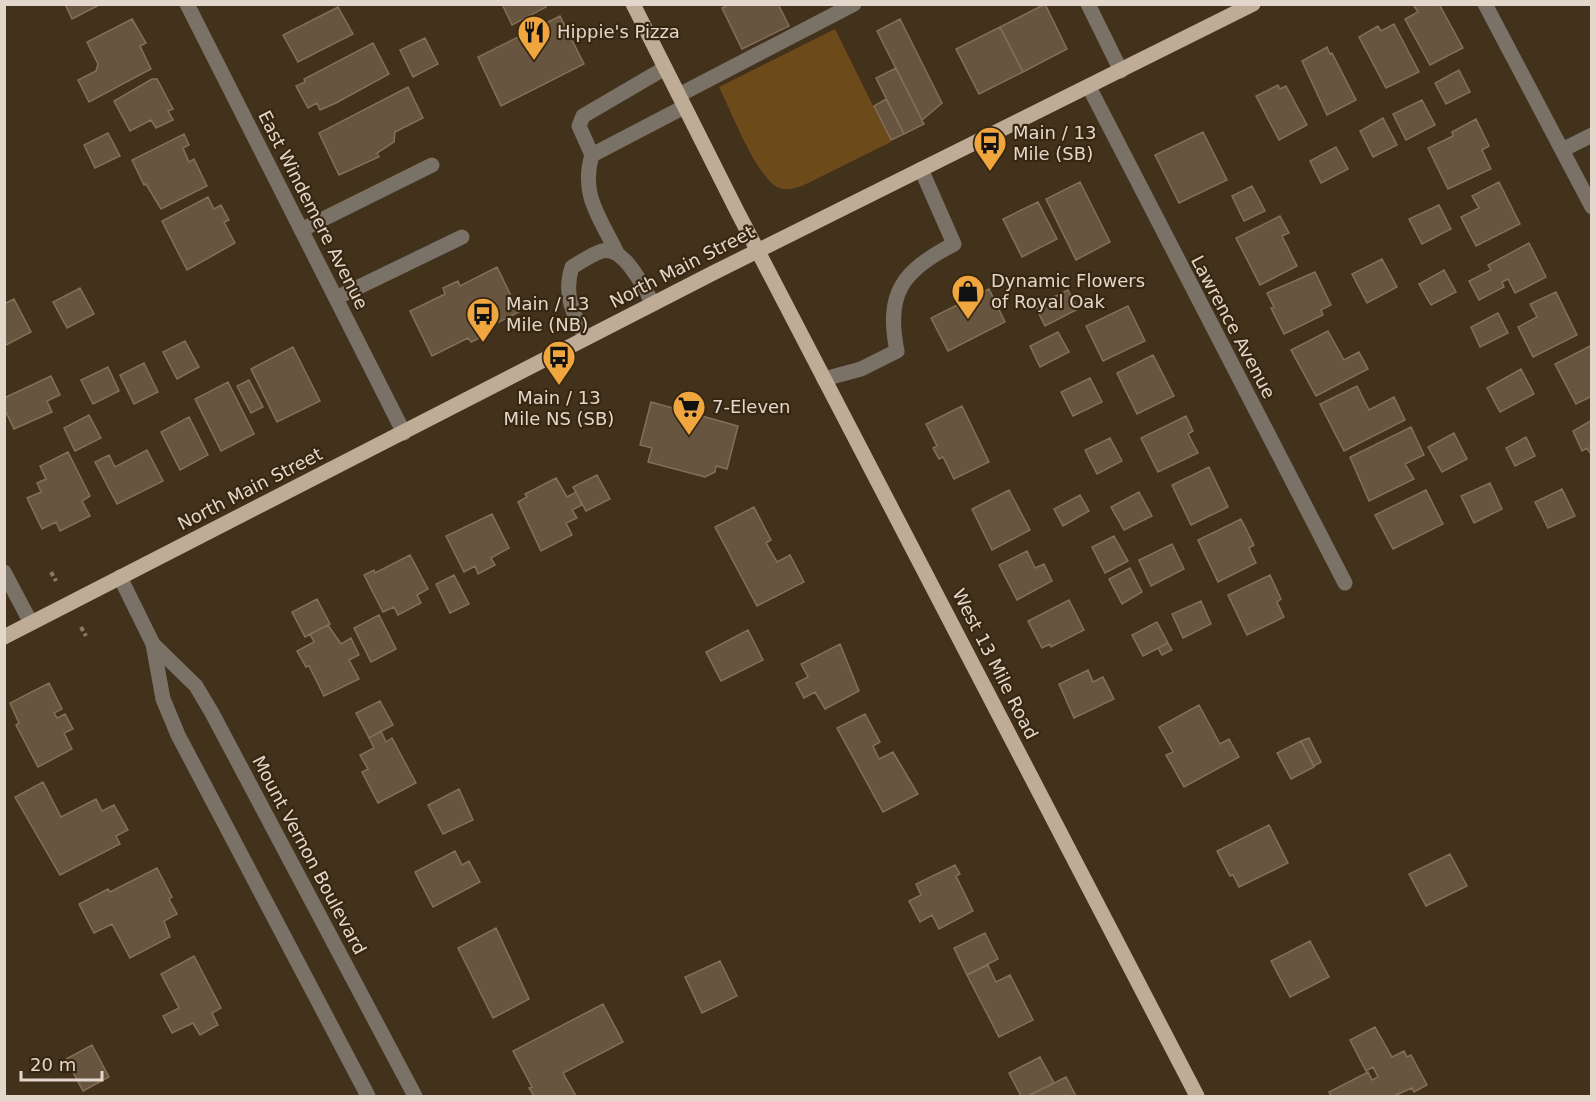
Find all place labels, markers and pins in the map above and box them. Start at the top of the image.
restaurant icon: Hippie's Pizza [516,14,552,61]
place label: Hippie's Pizza [557,21,680,42]
place label: Main / 13 Mile (SB) [1013,122,1096,164]
bus stop icon: Main / 13 Mile (SB) [972,125,1008,172]
place label: Dynamic Flowers of Royal Oak [991,270,1145,312]
shop icon: Dynamic Flowers of Royal Oak [950,273,986,320]
place label: Main / 13 Mile (NB) [506,293,589,335]
bus stop icon: Main / 13 Mile (NB) [465,296,501,343]
bus stop icon: Main / 13 Mile NS (SB) [541,339,577,386]
place label: Main / 13 Mile NS (SB) [504,387,614,429]
supermarket icon: 7-Eleven [671,389,707,436]
place label: 7-Eleven [712,396,791,417]

